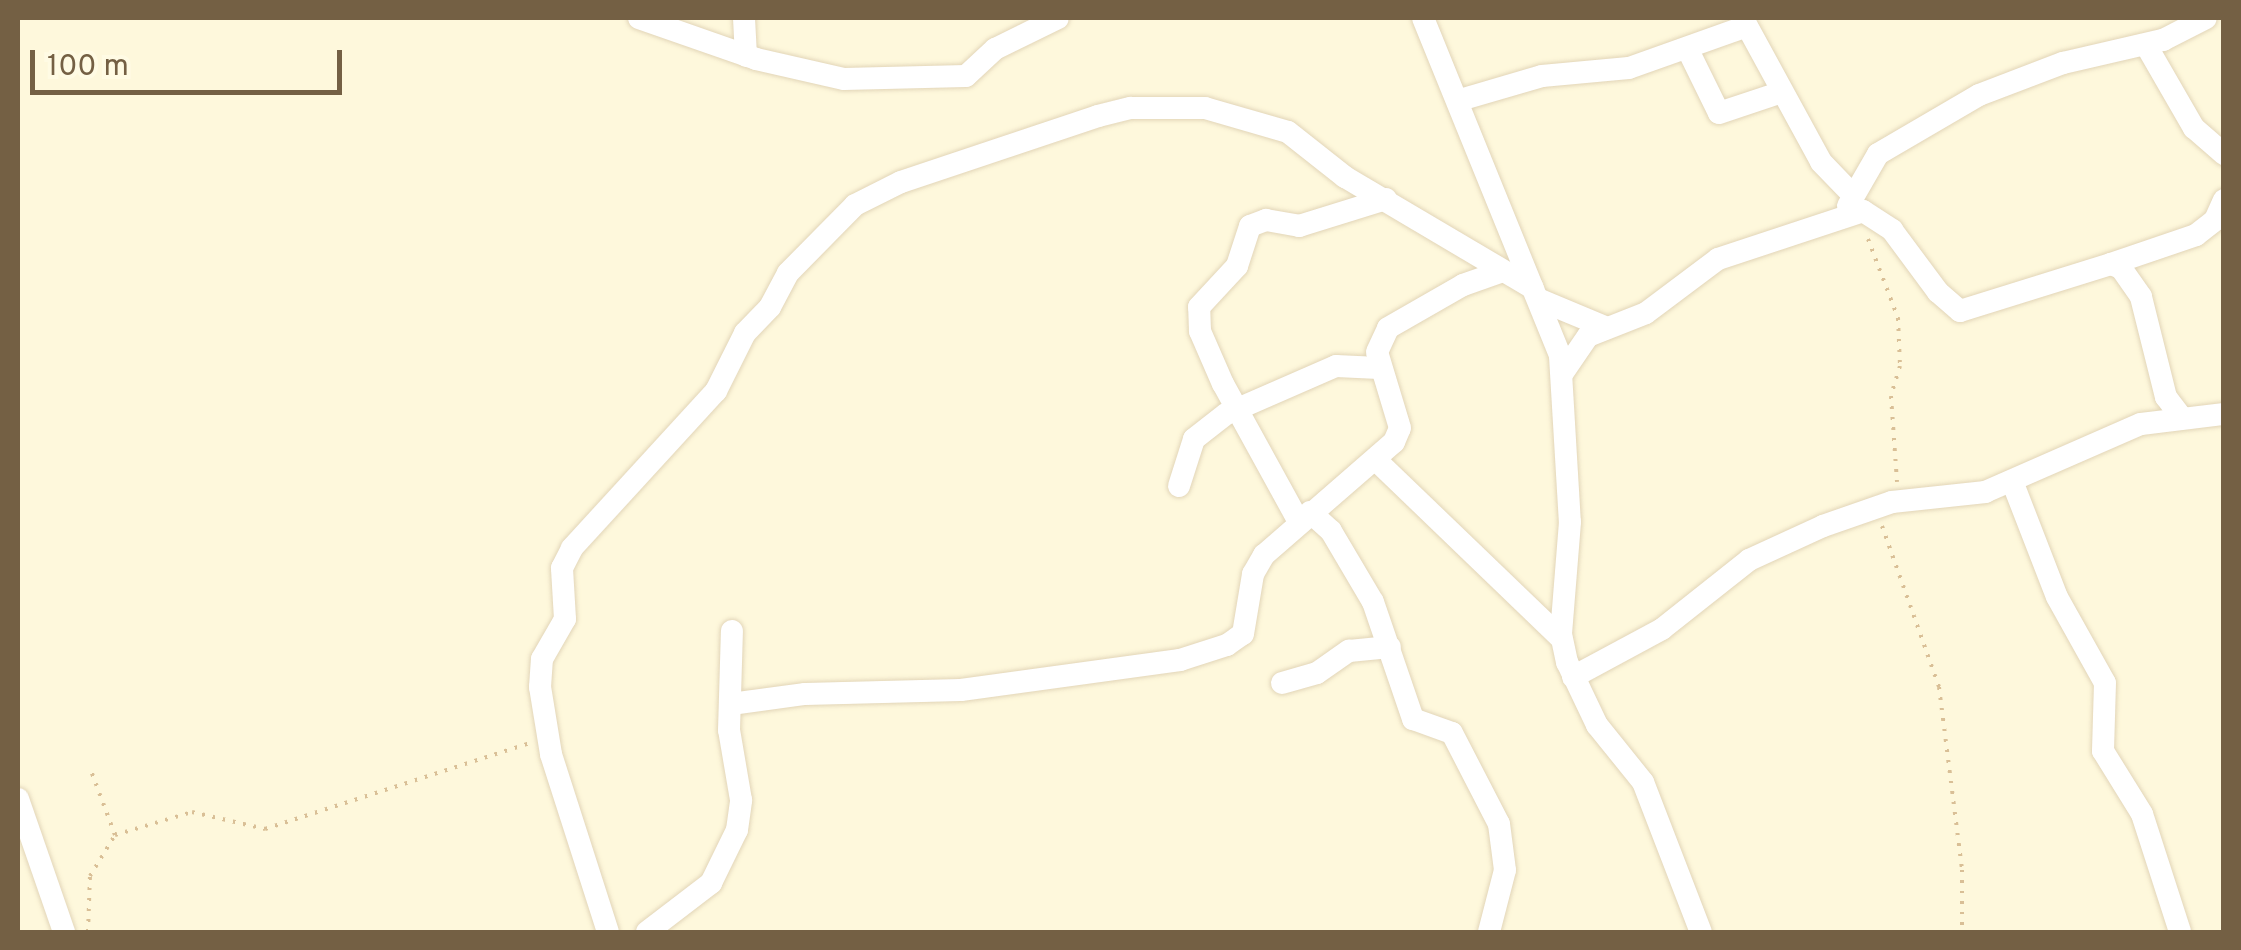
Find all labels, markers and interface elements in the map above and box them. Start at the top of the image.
scale bar [35,30,348,92]
text: 100 m [47,49,129,86]

